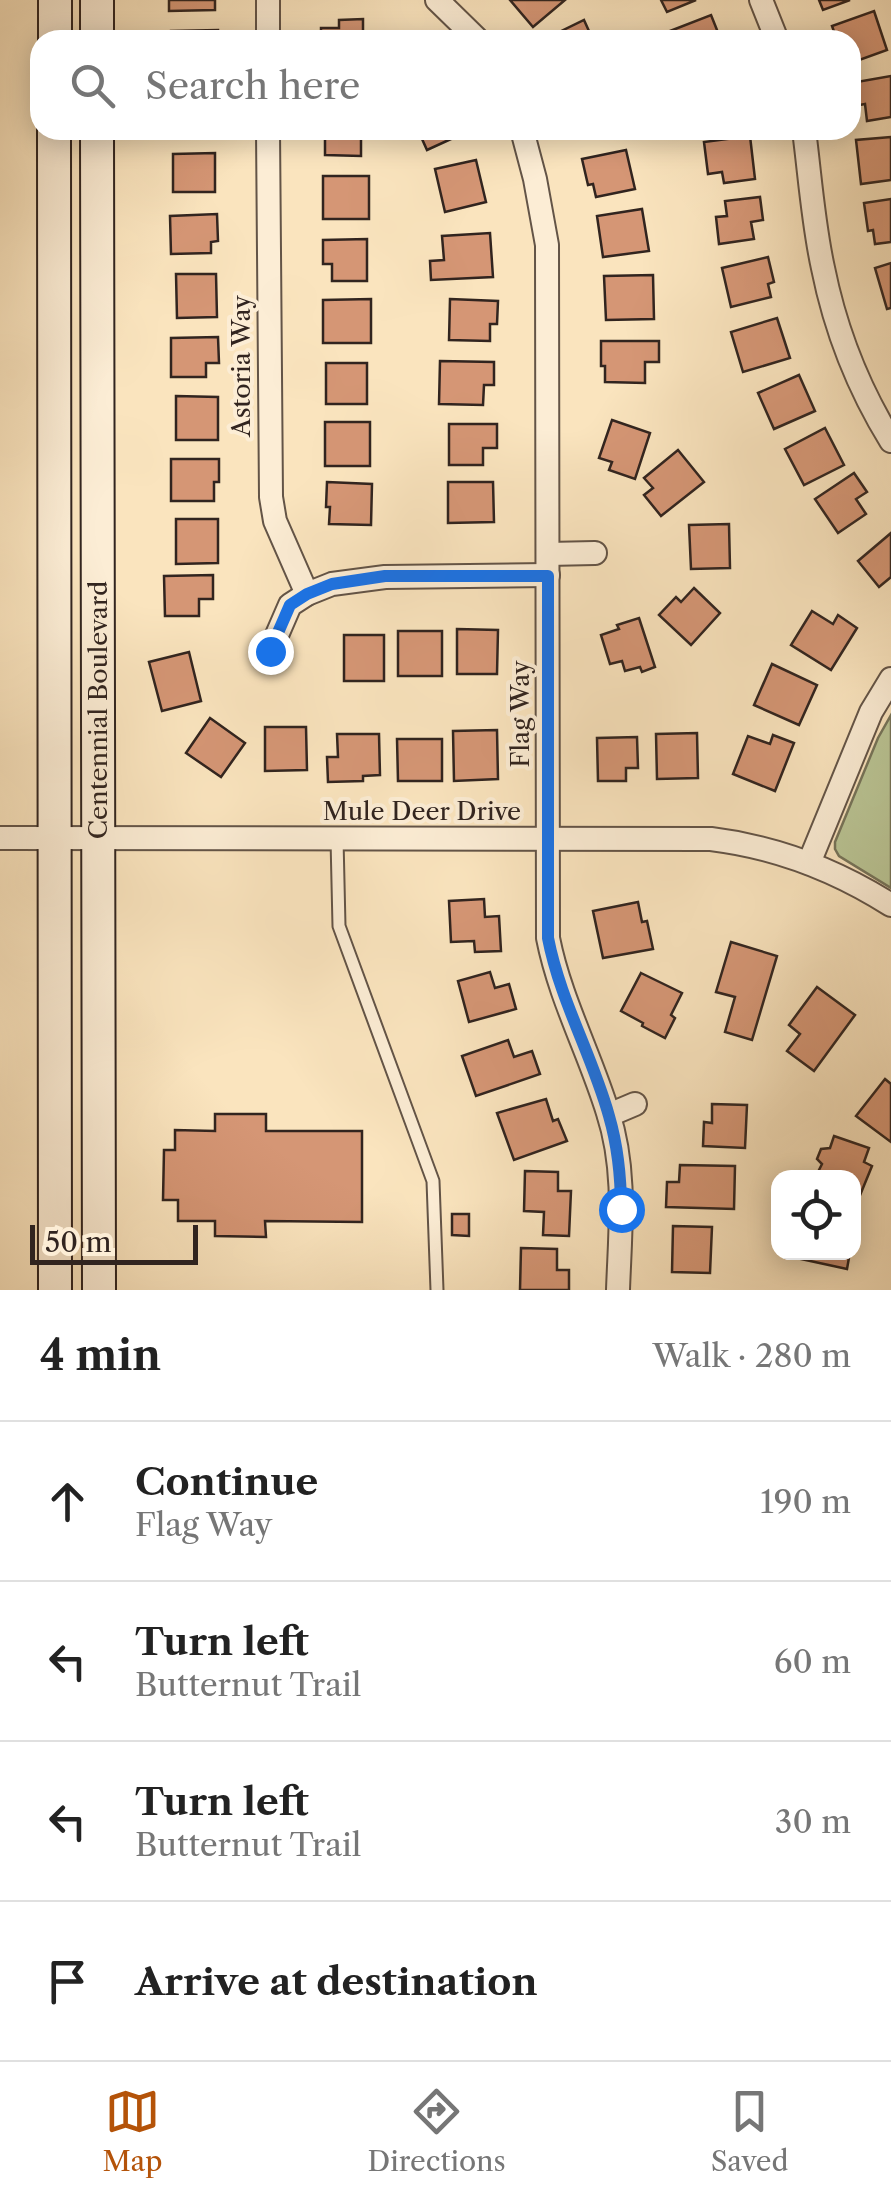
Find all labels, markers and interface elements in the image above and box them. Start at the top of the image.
search box [30,30,861,140]
icon: search [65,58,120,113]
text: Search here [145,62,360,109]
street label: Astoria Way [226,294,257,438]
street label: Centennial Boulevard [83,581,114,839]
route end [248,629,294,675]
street label: Flag Way [505,659,536,768]
street label: Mule Deer Drive [323,796,521,827]
map controls [771,1170,861,1260]
button: locate [771,1170,861,1260]
route start [599,1187,645,1233]
scale bar [30,1220,198,1264]
text: 50 m [45,1225,112,1259]
text: 4 min [40,1329,161,1381]
text: Walk · 280 m [653,1336,851,1375]
text: Continue [135,1458,318,1505]
icon: ahead [40,1474,95,1529]
text: 190 m [760,1482,851,1521]
text: Flag Way [135,1505,272,1544]
text: Turn left [135,1618,309,1665]
icon: left [40,1634,95,1689]
text: 60 m [774,1642,851,1681]
text: Butternut Trail [135,1665,361,1704]
text: Turn left [135,1778,309,1825]
icon: left [40,1794,95,1849]
text: 30 m [775,1802,851,1841]
text: Butternut Trail [135,1825,361,1864]
icon: arrive [40,1954,95,2009]
text: Arrive at destination [135,1958,538,2005]
tab: Map [102,2084,163,2178]
tab: Directions [367,2084,506,2178]
tab: Saved [711,2084,789,2178]

